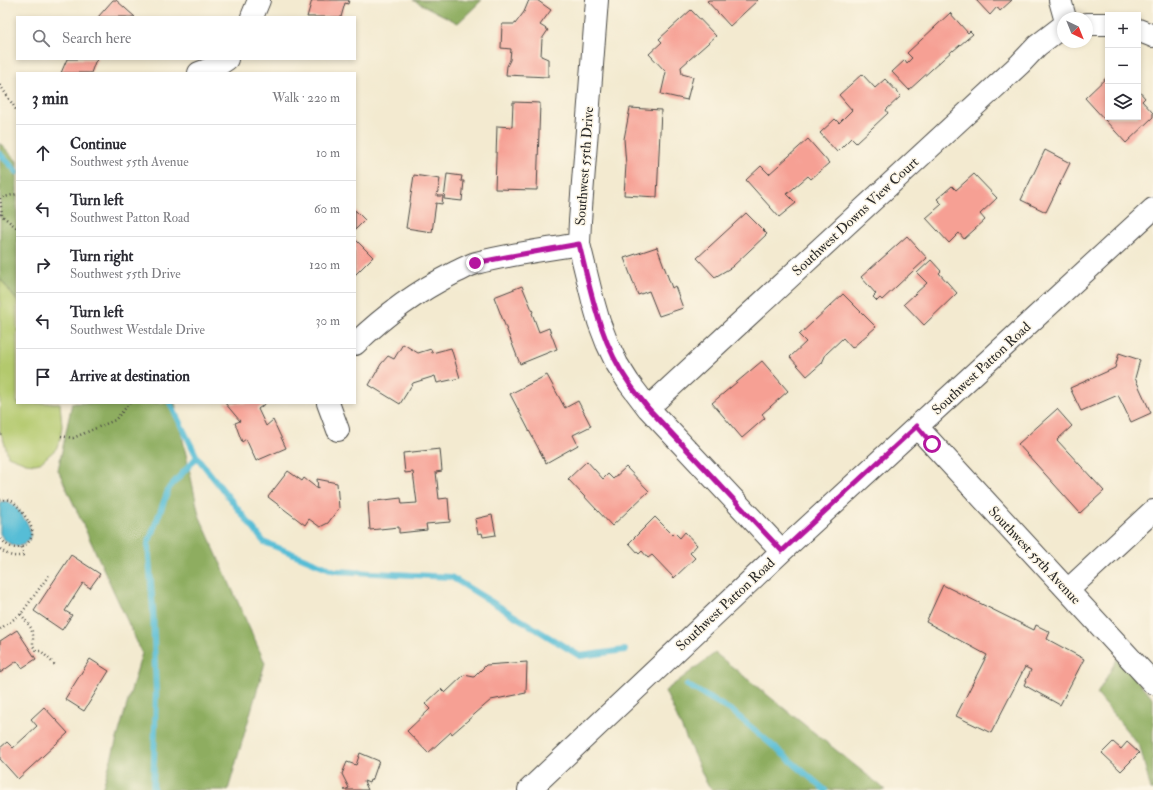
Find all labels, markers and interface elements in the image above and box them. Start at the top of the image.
north arrow [1057,12,1093,48]
map controls [1105,12,1141,120]
button: + [1105,12,1141,48]
search box [16,16,356,60]
icon: search [30,27,52,49]
text: Search here [62,29,131,48]
button: − [1105,48,1141,84]
button: layers [1105,84,1141,120]
text: 3 min [32,88,69,109]
text: Walk · 220 m [272,90,340,106]
street label: Southwest 55th Drive [572,106,597,226]
text: Continue [70,135,126,154]
icon: ahead [32,142,54,164]
text: 10 m [316,145,340,161]
street label: Southwest Downs View Court [789,153,922,279]
text: Southwest 55th Avenue [70,154,189,170]
text: Turn left [70,191,124,210]
icon: left [32,198,54,220]
text: 60 m [314,201,340,217]
text: Southwest Patton Road [70,210,190,226]
text: Turn right [70,247,133,266]
icon: right [32,254,54,276]
route end [466,254,484,272]
text: 120 m [309,257,340,273]
text: Southwest 55th Drive [70,266,181,282]
text: Turn left [70,303,124,322]
icon: left [32,310,54,332]
text: 30 m [316,313,340,329]
street label: Southwest Patton Road [928,318,1034,419]
text: Southwest Westdale Drive [70,322,205,338]
icon: arrive [32,366,54,388]
text: Arrive at destination [70,367,190,386]
route start [923,435,941,453]
street label: Southwest 55th Avenue [985,503,1085,608]
street label: Southwest Patton Road [672,554,778,655]

